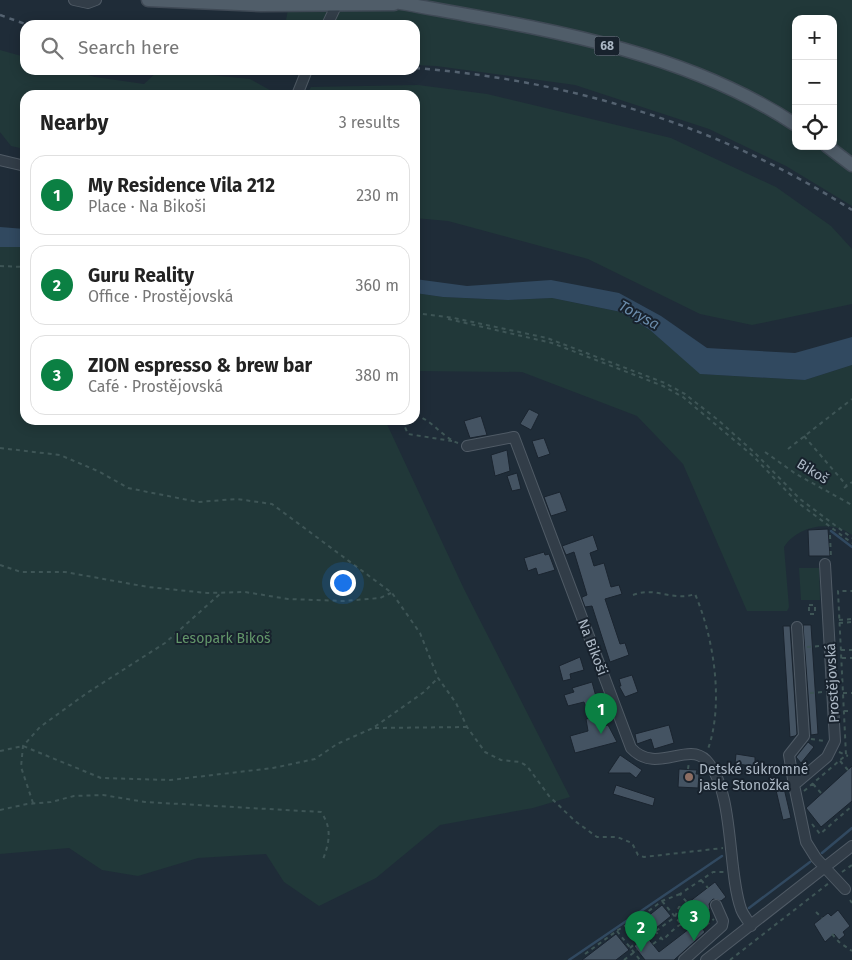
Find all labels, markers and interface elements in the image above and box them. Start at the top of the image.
map controls [792,15,837,150]
button: + [792,15,837,60]
search box [20,20,420,75]
icon: search [38,34,66,62]
text: Search here [78,36,179,59]
road number: 68 [594,36,620,56]
button: − [792,60,837,105]
button: locate [792,105,837,150]
text: Nearby [40,110,108,136]
text: 3 results [339,113,400,132]
text: My Residence Vila 212 [88,174,275,197]
text: 1 [53,186,61,205]
text: 230 m [356,186,399,205]
text: Place · Na Bikoši [88,197,206,216]
text: Guru Reality [88,264,194,287]
text: 2 [53,276,61,295]
text: 360 m [356,276,399,295]
text: Office · Prostějovská [88,287,233,306]
water label: Torysa [615,296,663,334]
text: ZION espresso & brew bar [88,354,312,377]
text: 3 [53,366,61,385]
text: 380 m [355,366,399,385]
text: Café · Prostějovská [88,377,223,396]
street label: Bikoš [794,455,832,488]
your location [330,570,356,596]
street label: Na Bikoši [574,617,611,678]
park label: Lesopark Bikoš [175,630,271,647]
street label: Prostějovská [822,643,843,723]
pin: 1 [585,693,617,734]
place label: Detské súkromné jasle Stonožka [698,761,808,794]
marker: Detské súkromné jasle Stonožka [683,771,695,783]
pin: 3 [678,900,710,941]
pin: 2 [625,911,657,952]

